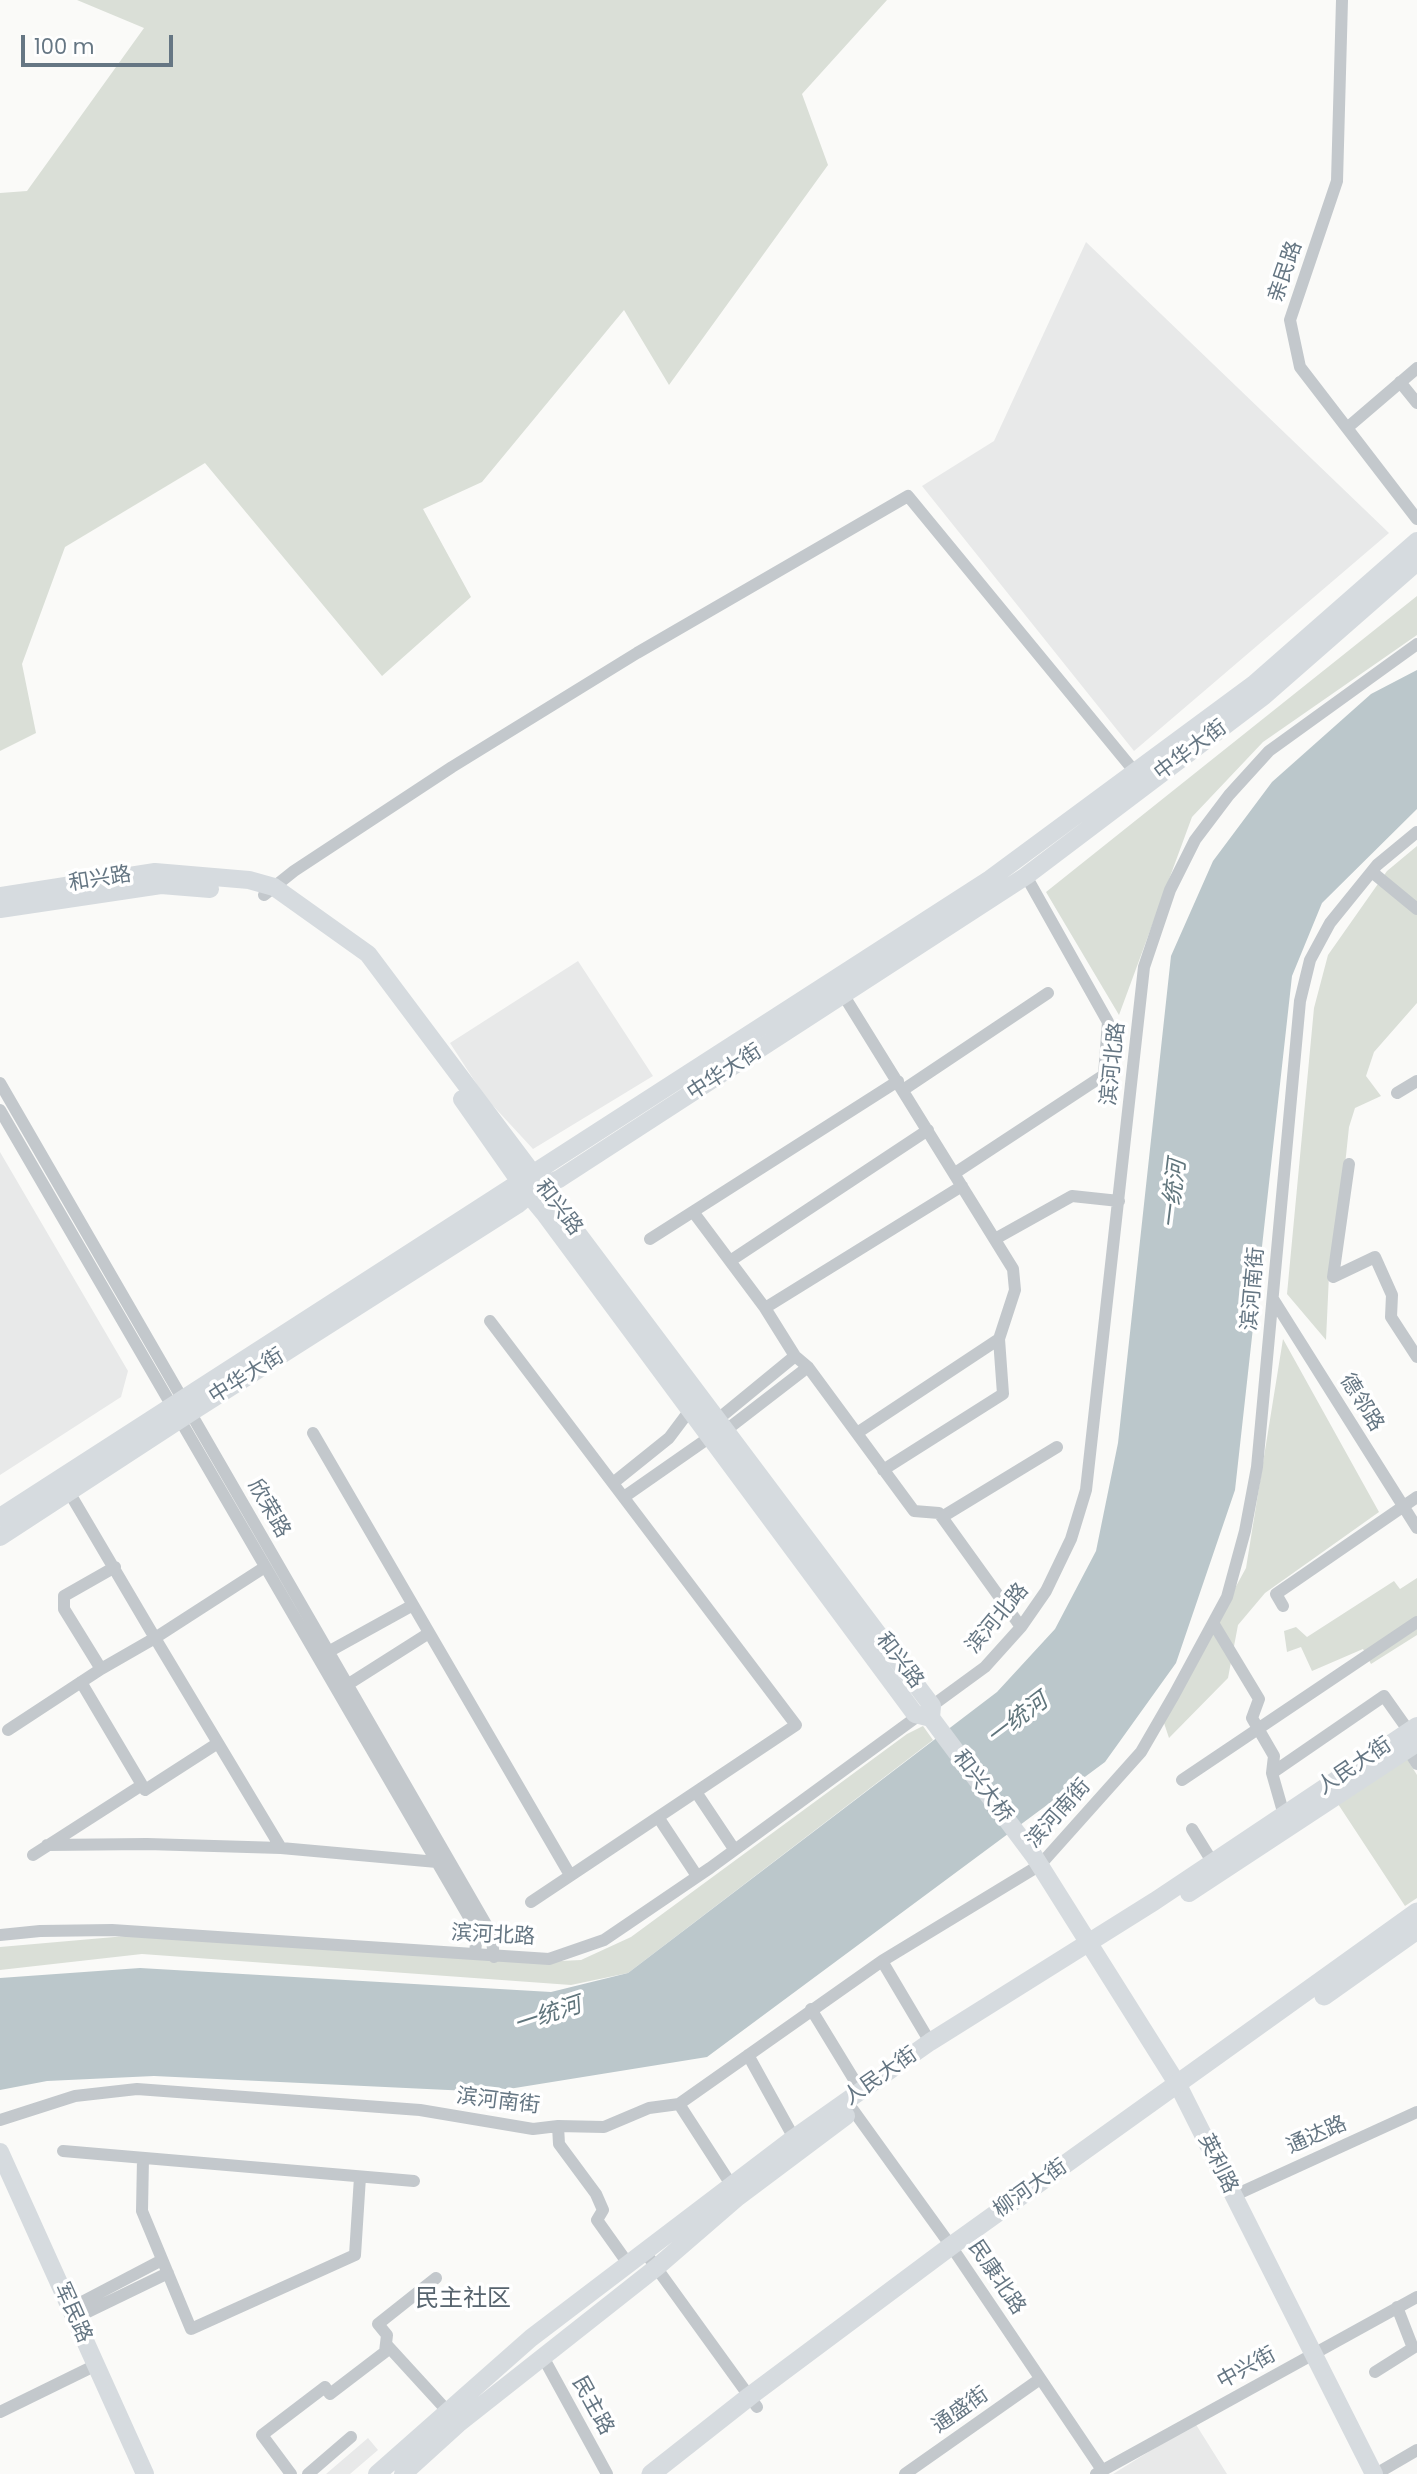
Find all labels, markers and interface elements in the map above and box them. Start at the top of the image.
scale bar [24,21,177,65]
text: 100 m [34,32,94,61]
street label: 亲民路 [1264,238,1308,306]
street label: 中华大街 [1150,716,1232,786]
street label: 和兴路 [67,863,133,897]
street label: 滨河北路 [1097,1021,1131,1107]
street label: 中华大街 [683,1040,767,1106]
water label: 一统河 [1157,1158,1193,1230]
street label: 和兴路 [529,1175,587,1241]
street label: 滨河南街 [1238,1246,1270,1332]
street label: 中华大街 [205,1344,289,1410]
street label: 德邻路 [1334,1370,1388,1436]
street label: 欣荣路 [241,1475,295,1543]
street label: 滨河北路 [961,1579,1035,1659]
street label: 和兴路 [870,1628,928,1694]
water label: 一统河 [982,1688,1054,1752]
street label: 人民大街 [1313,1733,1397,1801]
street label: 和兴大桥 [947,1746,1017,1828]
street label: 滨河南街 [1022,1774,1096,1854]
street label: 滨河北路 [450,1921,536,1951]
water label: 一统河 [511,1992,585,2040]
street label: 人民大街 [839,2043,923,2111]
street label: 滨河南街 [455,2084,541,2120]
street label: 通达路 [1283,2112,1351,2160]
street label: 英利路 [1192,2130,1242,2198]
street label: 柳河大街 [989,2155,1073,2223]
street label: 民康北路 [962,2236,1030,2320]
street label: 军民路 [48,2279,96,2347]
district label: 民主社区 [415,2286,511,2314]
street label: 中兴街 [1213,2343,1281,2395]
street label: 民主路 [566,2372,618,2440]
street label: 通盛街 [928,2383,994,2439]

